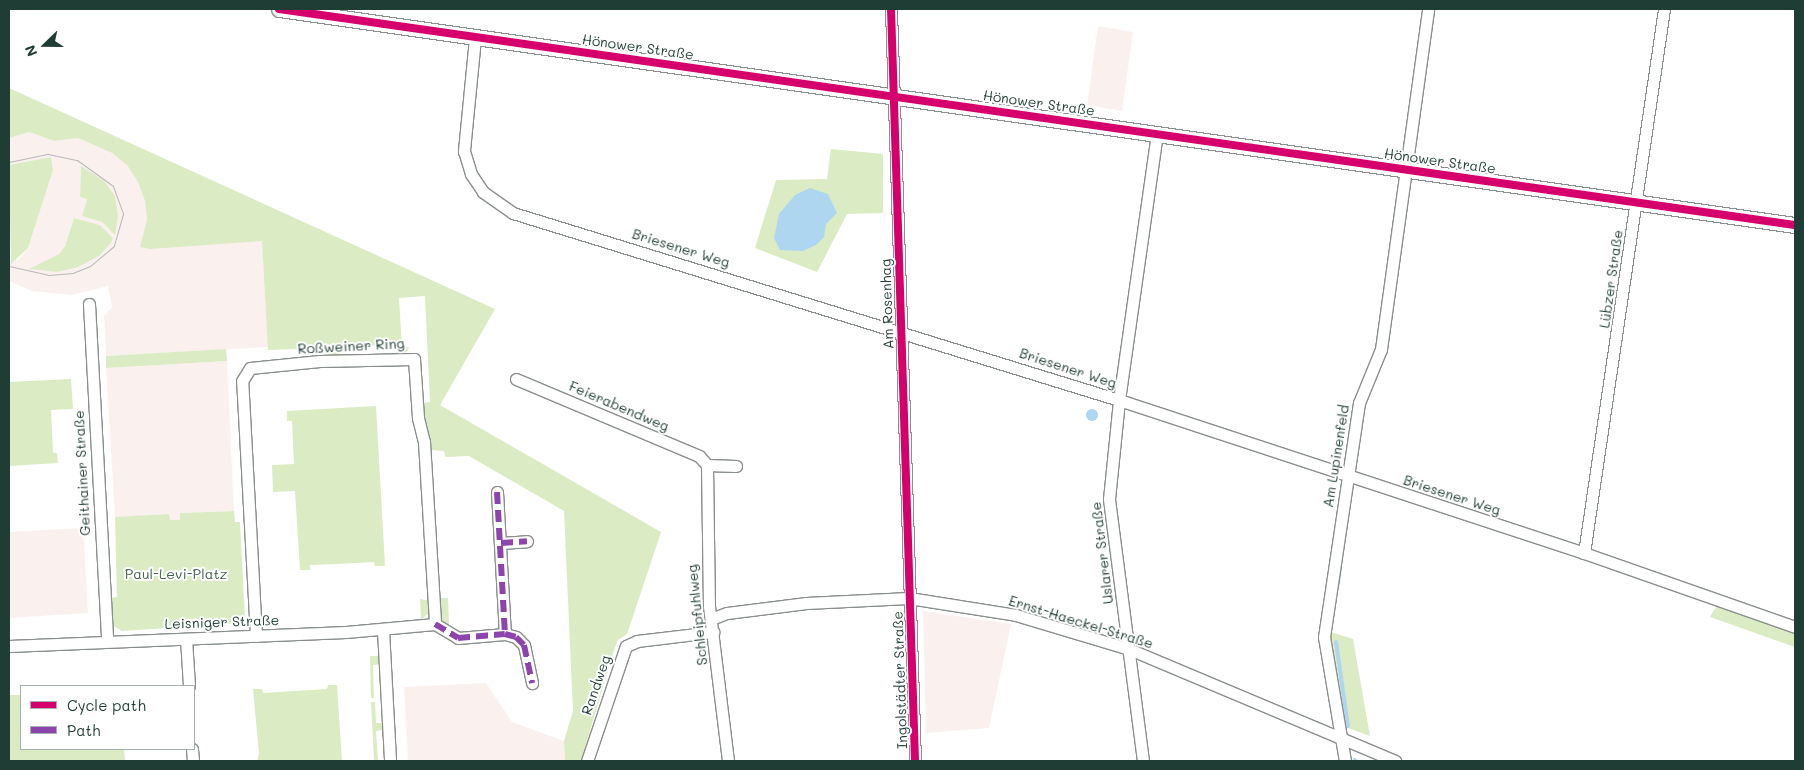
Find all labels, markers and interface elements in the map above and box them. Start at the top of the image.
north arrow [20,20,70,70]
street label: Hönower Straße [581,31,695,63]
text: N [20,42,41,59]
street label: Hönower Straße [982,87,1096,119]
street label: Hönower Straße [1383,145,1497,177]
street label: Briesener Weg [630,225,732,271]
street label: Lübzer Straße [1596,229,1626,329]
street label: Am Rosenhag [877,258,897,350]
street label: Roßweiner Ring [297,335,405,357]
street label: Briesener Weg [1017,344,1119,392]
street label: Feierabendweg [566,377,672,435]
street label: Am Lupinenfeld [1320,403,1352,509]
street label: Geithainer Straße [70,410,94,536]
street label: Briesener Weg [1401,471,1503,519]
street label: Uslarer Straße [1087,501,1117,605]
street label: Schleipfuhlweg [683,564,711,666]
park label: Paul-Levi-Platz [125,566,227,582]
street label: Ernst-Haeckel-Straße [1007,592,1155,652]
street label: Ingolstädter Straße [889,611,911,749]
street label: Leisniger Straße [164,612,280,632]
street label: Randweg [578,653,614,717]
legend [20,685,195,750]
text: Cycle path [67,695,146,715]
text: Path [67,720,101,740]

